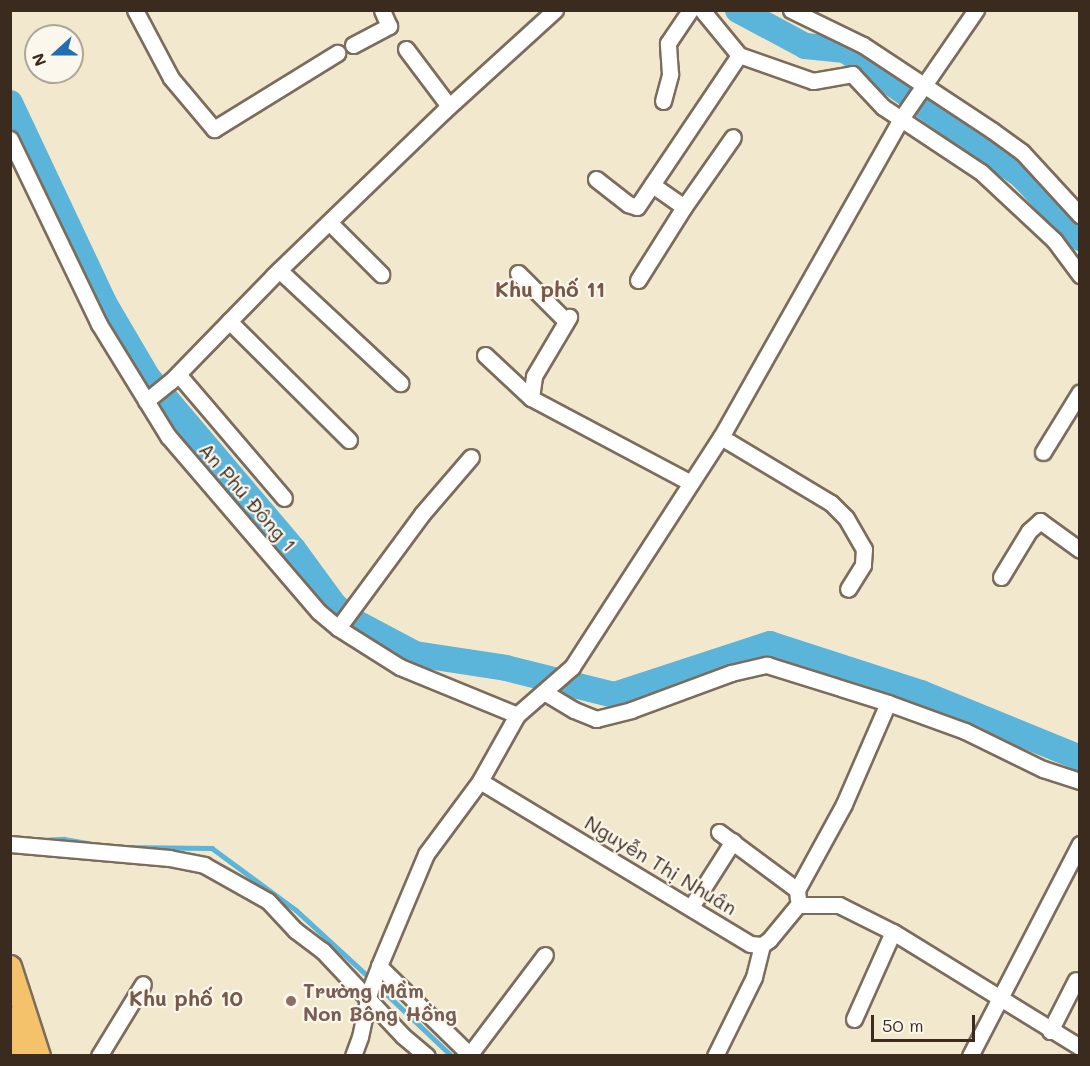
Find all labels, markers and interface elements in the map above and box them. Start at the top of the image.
north arrow [24,24,84,84]
text: N [27,50,51,69]
district label: Khu phố 11 [495,276,605,302]
street label: An Phú Đông 1 [194,438,302,556]
street label: Nguyễn Thị Nhuần [581,810,741,920]
place label: Trường Mầm Non Bông Hồng [303,978,457,1025]
district label: Khu phố 10 [129,985,243,1011]
marker: Trường Mầm Non Bông Hồng [284,994,298,1008]
scale bar [874,1003,978,1041]
text: 50 m [882,1013,924,1037]

